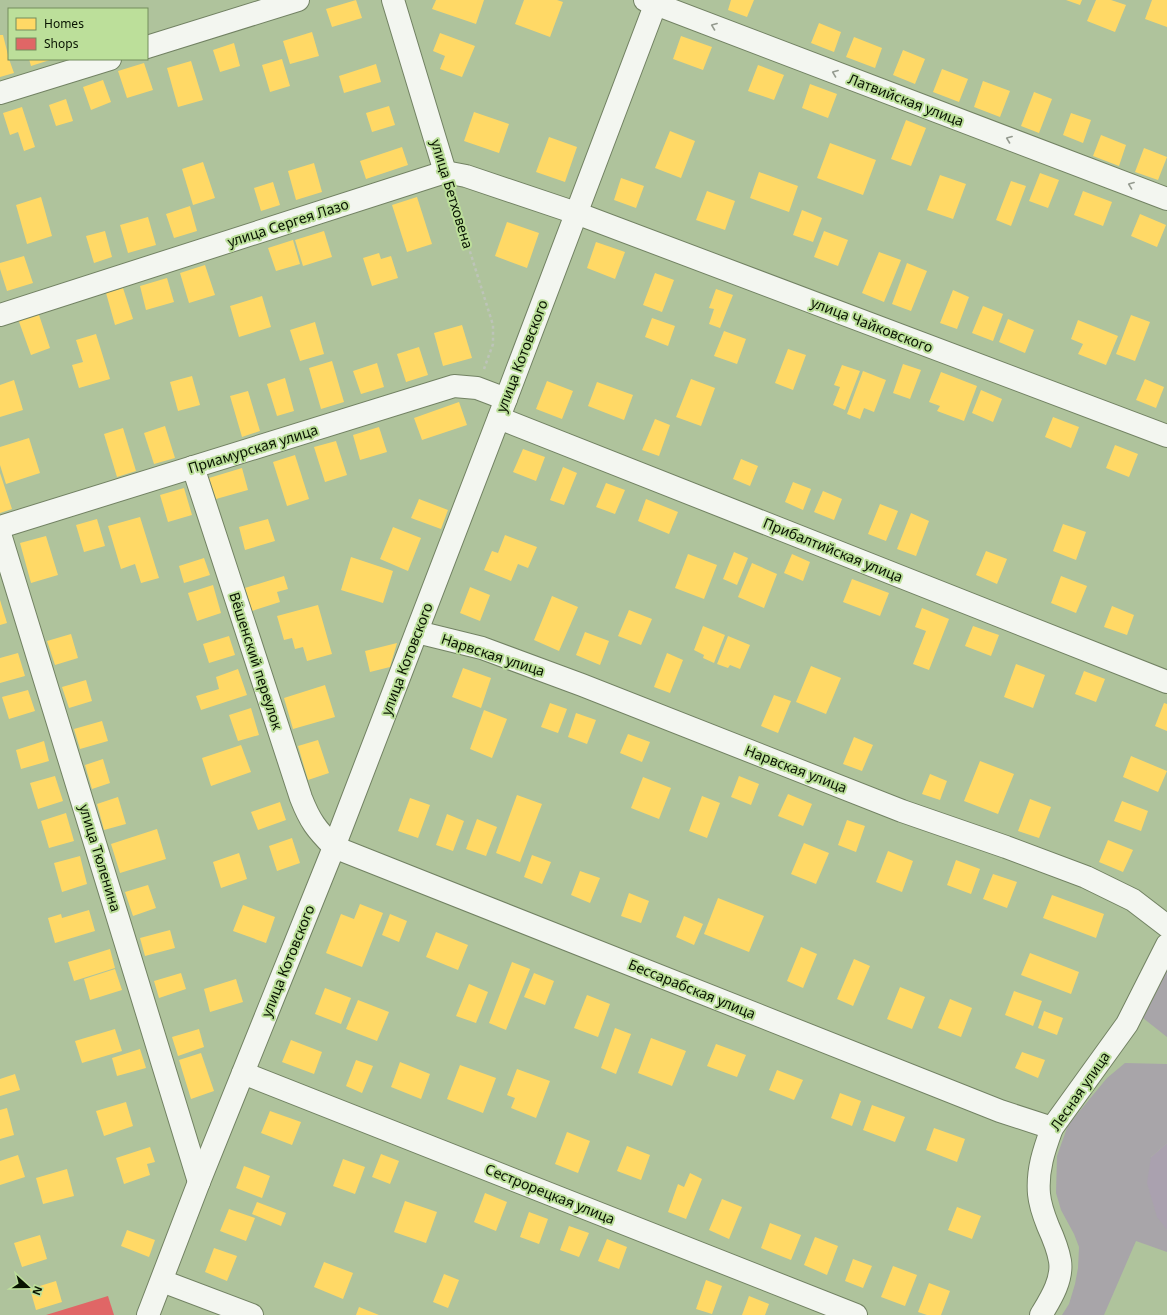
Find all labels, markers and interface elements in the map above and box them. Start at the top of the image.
legend [8,8,148,60]
text: Homes [44,15,84,32]
one-way arrow [710,23,717,31]
text: Shops [44,35,79,52]
one-way arrow [832,69,839,77]
street label: Латвийская улица [846,69,967,130]
one-way arrow [1006,136,1013,144]
street label: улица Бетховена [427,137,478,251]
one-way arrow [1127,182,1134,190]
street label: улица Сергея Лазо [225,194,351,251]
street label: улица Чайковского [808,292,936,357]
street label: улица Котовского [491,297,552,415]
street label: Приамурская улица [186,420,320,477]
street label: Прибалтийская улица [761,513,906,586]
street label: Вёшенский переулок [225,590,288,733]
street label: улица Котовского [376,600,437,718]
street label: Нарвская улица [439,629,547,680]
street label: Нарвская улица [742,740,850,797]
street label: улица Тюленина [75,802,126,914]
street label: улица Котовского [256,902,319,1020]
street label: Бессарабская улица [626,954,759,1023]
street label: Лесная улица [1045,1048,1114,1134]
street label: Сестрорецкая улица [483,1159,618,1228]
north arrow [8,1267,48,1307]
text: N [29,1284,46,1298]

